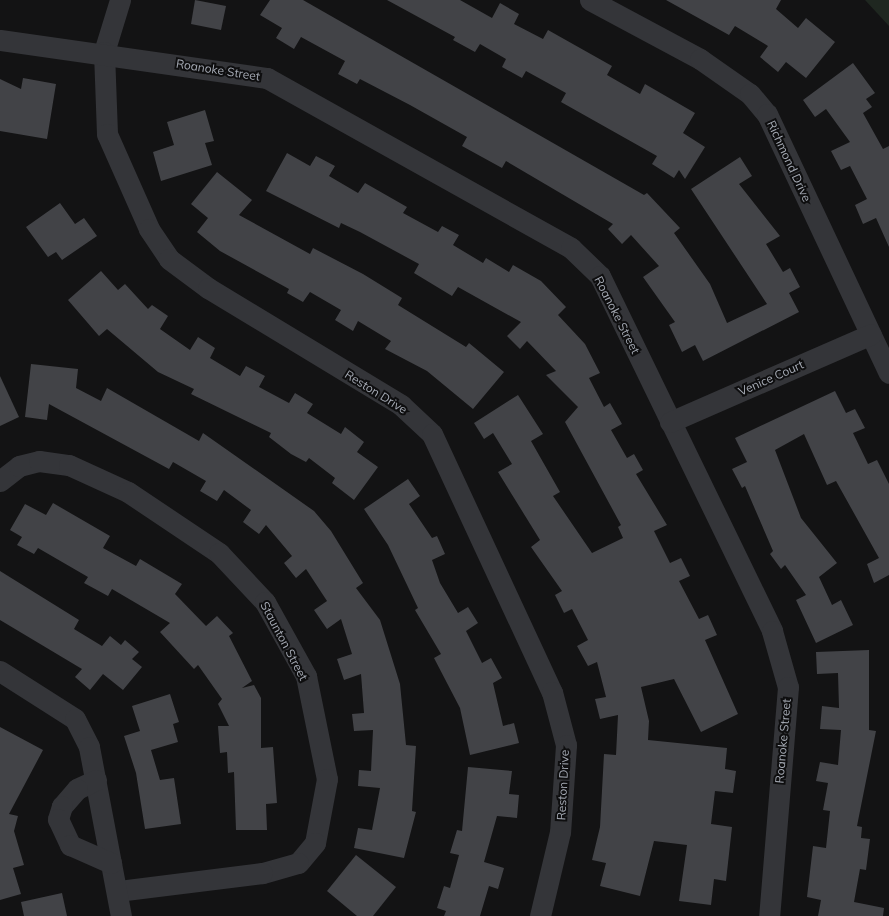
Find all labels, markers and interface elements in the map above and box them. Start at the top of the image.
street label: Roanoke Street [175,56,261,84]
street label: Richmond Drive [764,118,814,204]
street label: Roanoke Street [591,274,643,356]
street label: Venice Court [736,357,806,399]
street label: Reston Drive [342,367,410,417]
street label: Staunton Street [257,599,311,683]
street label: Roanoke Street [772,698,794,784]
street label: Reston Drive [554,749,572,821]

